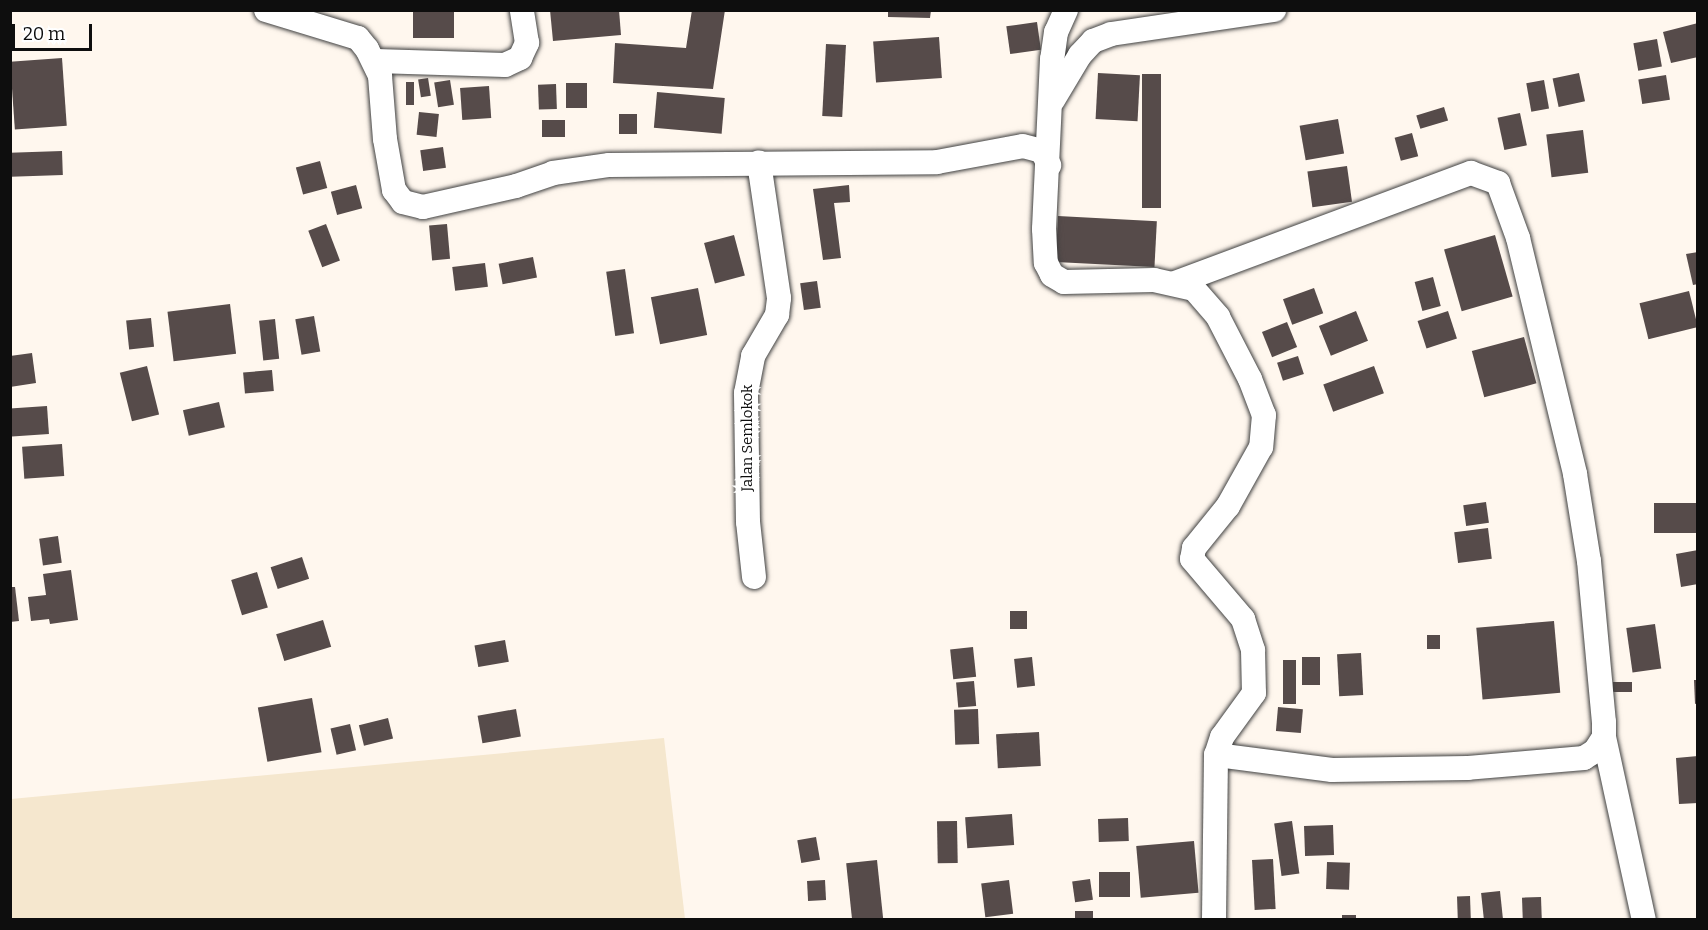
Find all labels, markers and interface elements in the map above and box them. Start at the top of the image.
scale bar [15,12,94,50]
text: 20 m [23,23,65,45]
street label: Jalan Semlokok [739,384,757,492]

